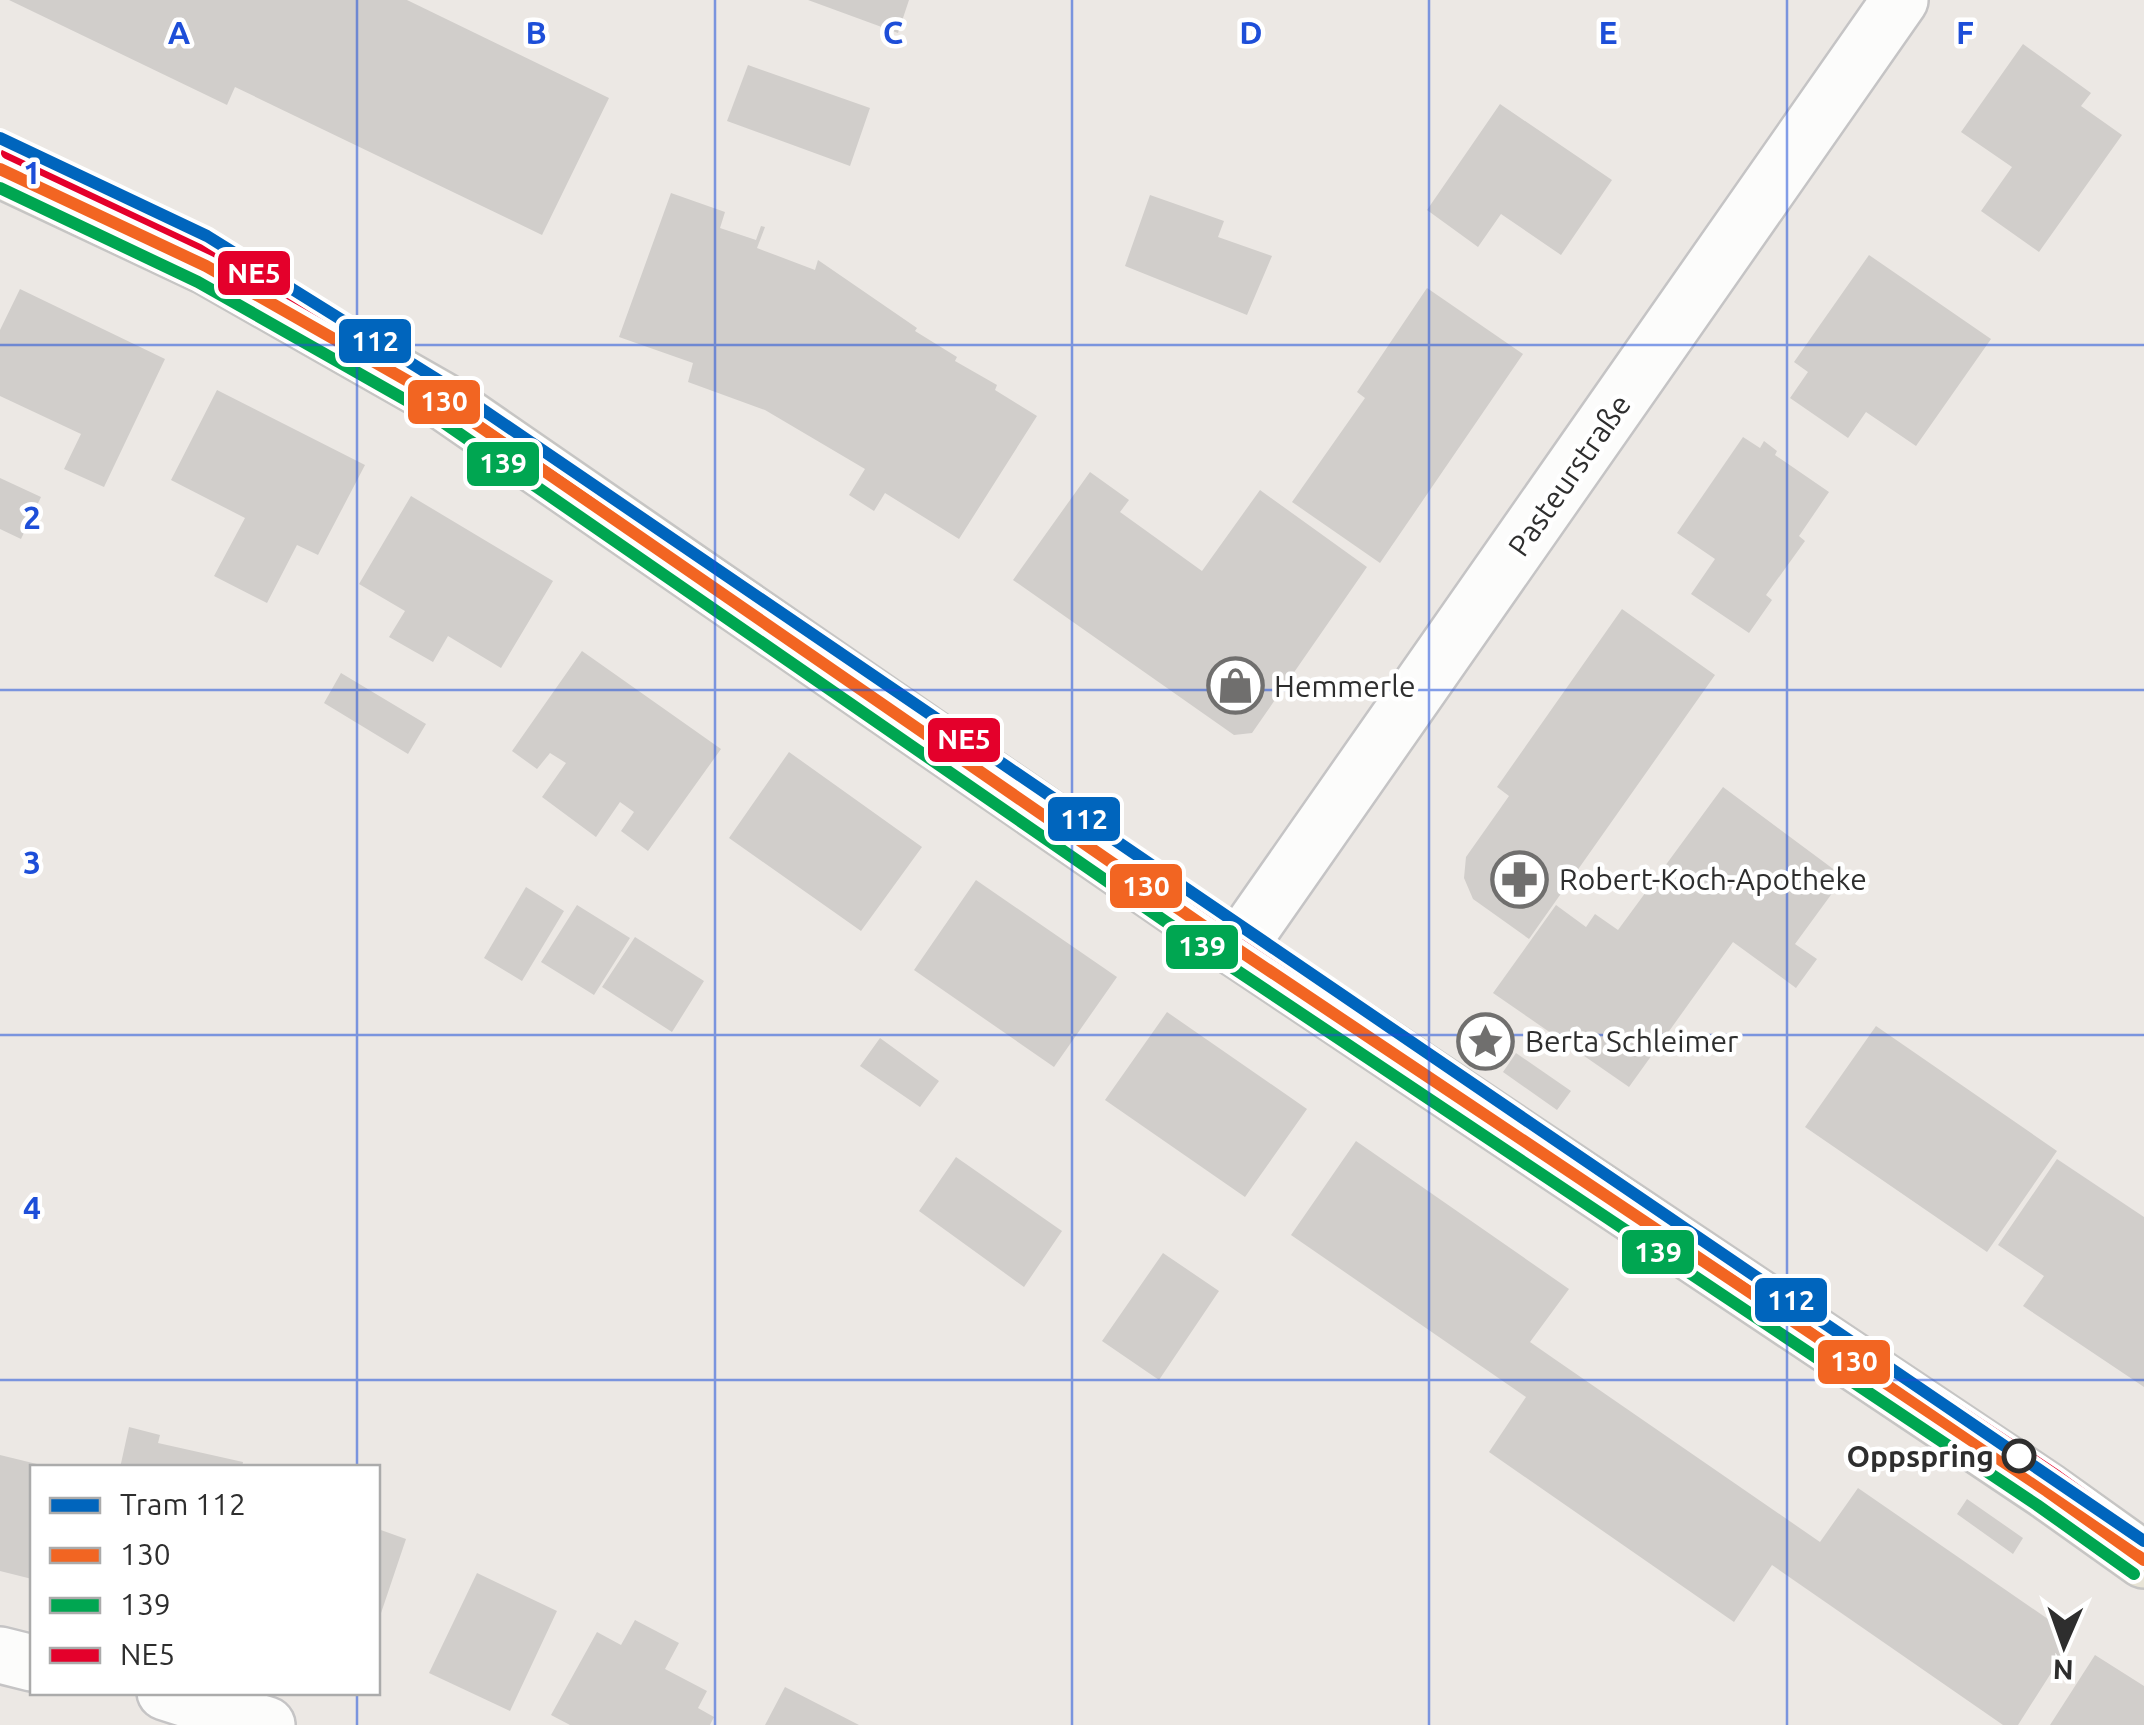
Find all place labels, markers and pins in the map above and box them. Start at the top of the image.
shop icon: Hemmerle [1205,656,1265,716]
place label: Hemmerle [1274,669,1416,703]
pharmacy icon: Robert-Koch-Apotheke [1490,849,1550,909]
place label: Robert-Koch-Apotheke [1559,862,1867,896]
place icon: Berta Schleimer [1456,1011,1516,1071]
place label: Berta Schleimer [1525,1024,1739,1058]
place label: Oppspring [1846,1439,1994,1473]
marker: Oppspring [2003,1440,2035,1472]

